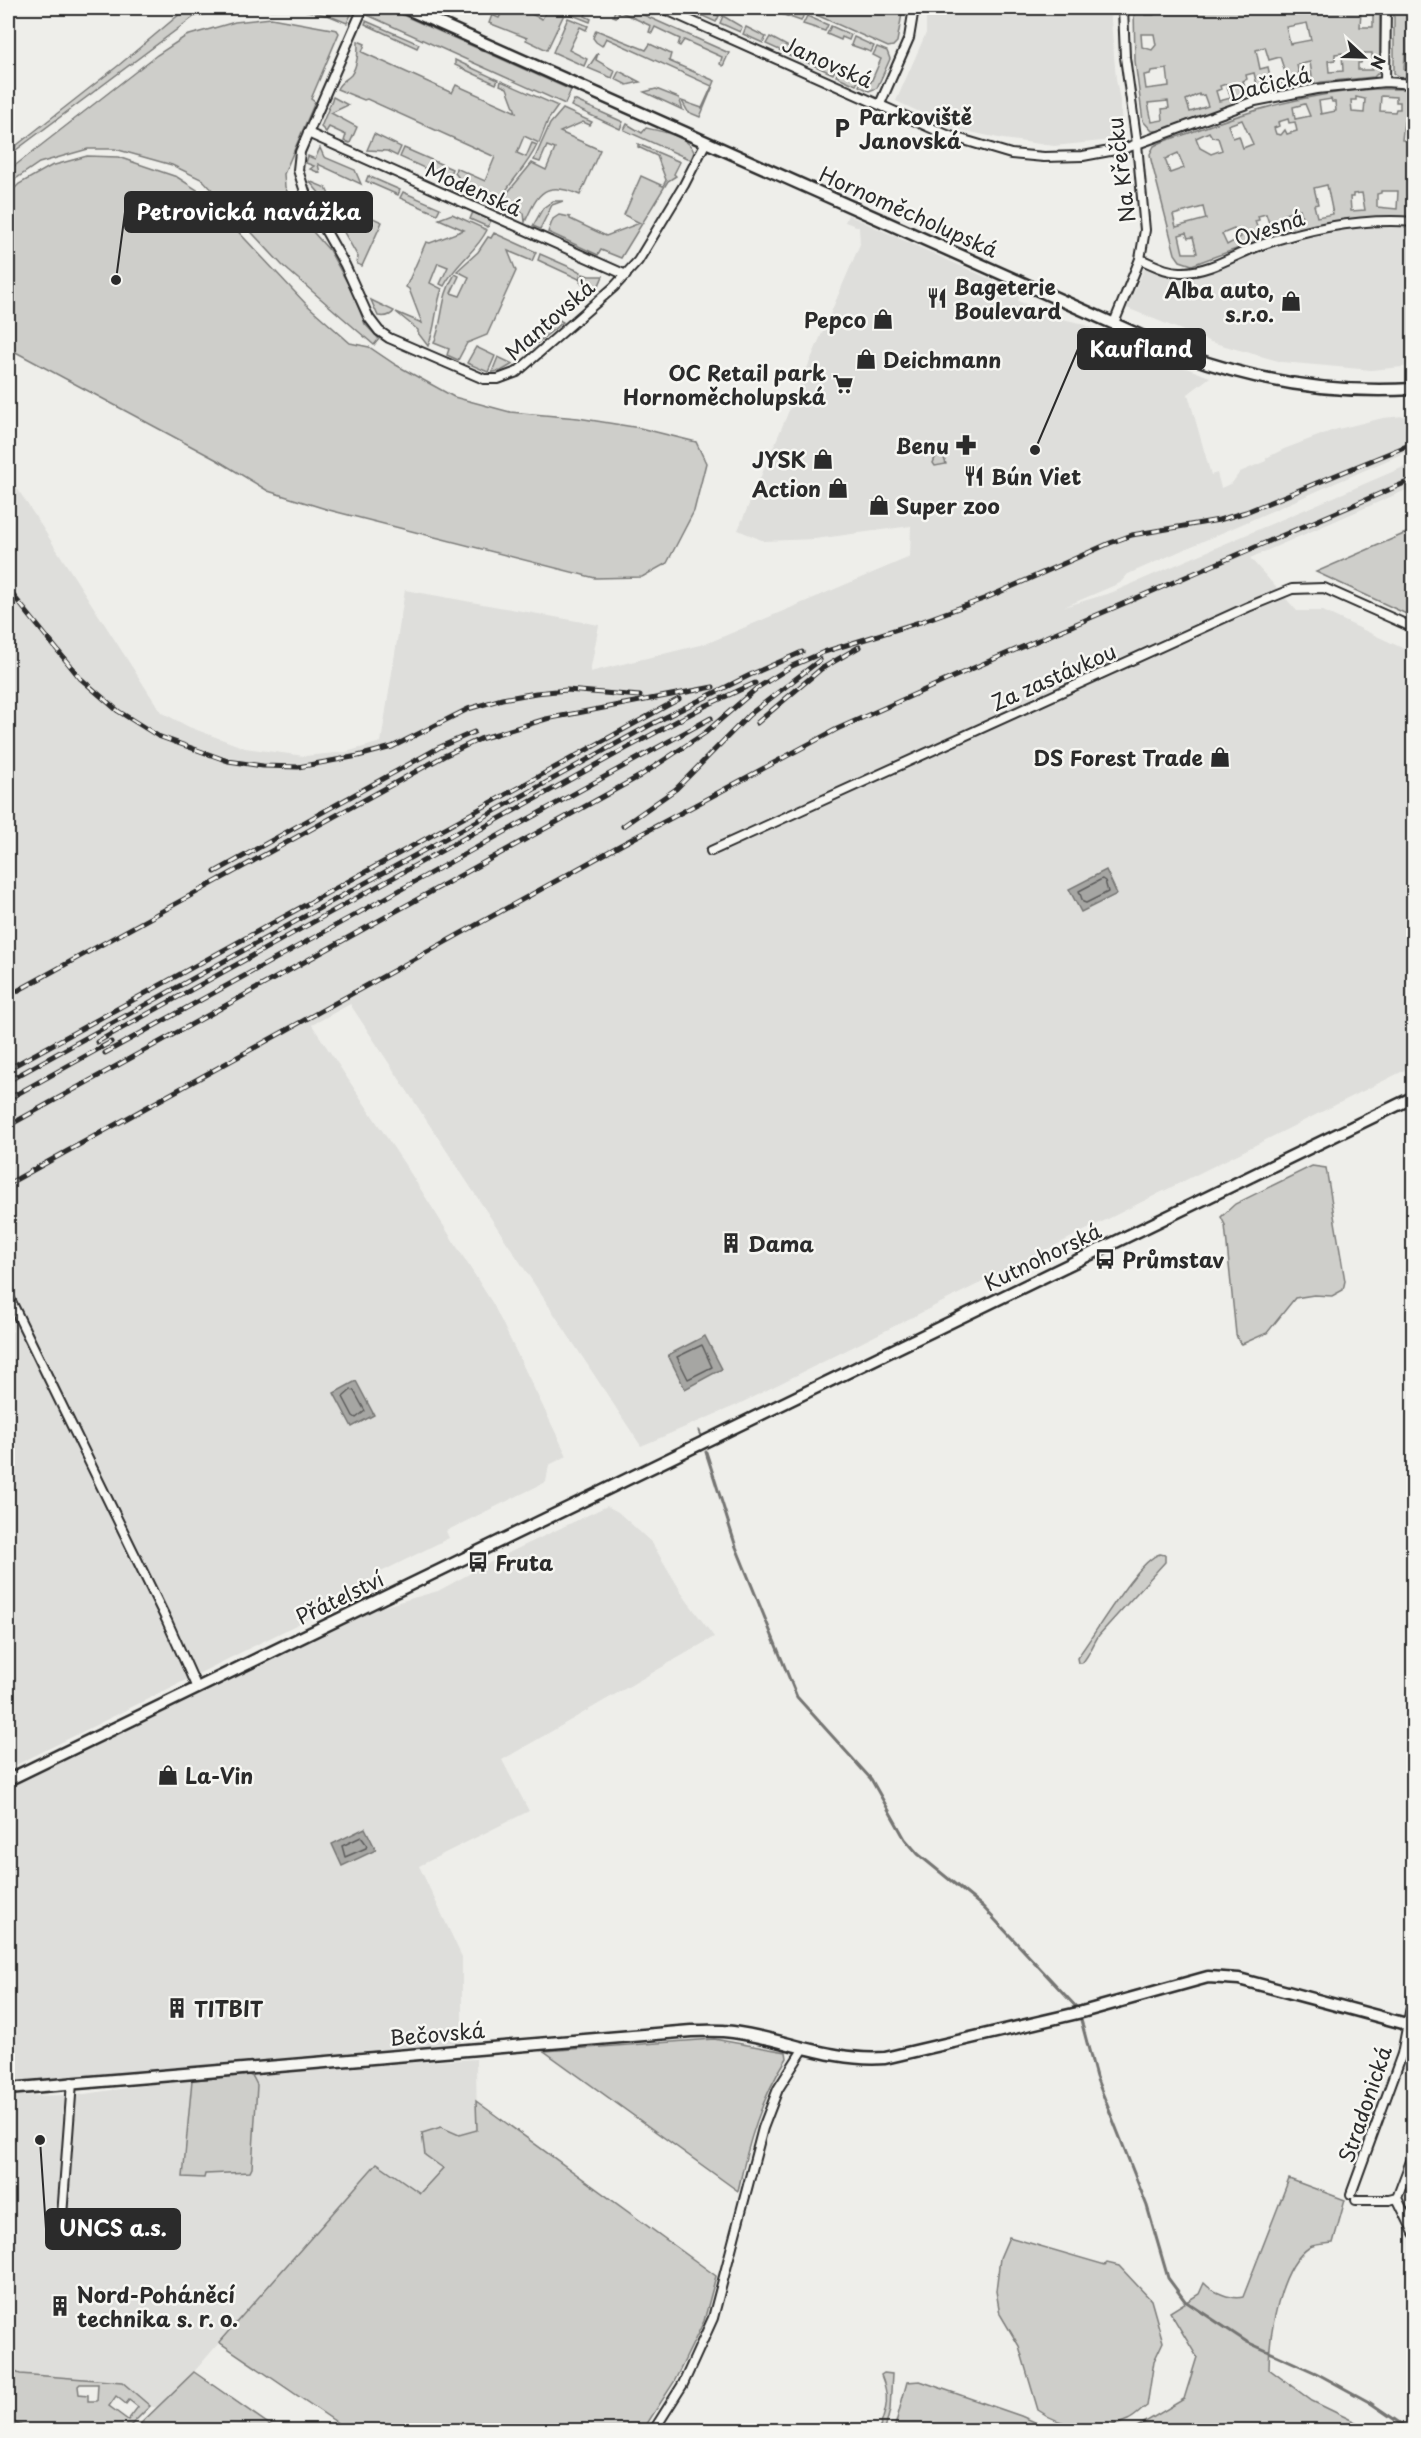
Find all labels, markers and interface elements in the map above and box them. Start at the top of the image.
street label: Janovská [778,27,878,95]
north arrow [1334,27,1394,87]
text: N [1365,53,1392,73]
street label: Dačická [1224,57,1314,109]
place label: Parkoviště Janovská [859,100,972,156]
parking icon: Parkoviště Janovská [830,116,854,140]
street label: Na Křečku [1098,116,1142,224]
street label: Modenská [421,152,527,224]
street label: Hornoměcholupská [815,157,1003,265]
callout: Petrovická navážka [125,192,372,232]
text: Petrovická navážka [136,194,362,227]
street label: Ovesná [1230,201,1308,253]
place label: Bageterie Boulevard [954,270,1062,326]
street label: Mantovská [497,271,601,367]
place label: Alba auto, s.r.o. [1164,273,1274,329]
restaurant icon: Bageterie Boulevard [925,286,949,310]
shop icon: Alba auto, s.r.o. [1279,289,1303,313]
place label: Pepco [804,303,866,335]
shop icon: Pepco [871,307,895,331]
callout: Kaufland [1078,329,1205,369]
text: Kaufland [1090,331,1193,364]
place label: Deichmann [883,343,1001,375]
shop icon: Deichmann [854,347,878,371]
place label: OC Retail park Hornoměcholupská [623,356,826,412]
supermarket icon: OC Retail park Hornoměcholupská [831,372,855,396]
place label: Benu [896,429,949,461]
pharmacy icon: Benu [954,433,978,457]
place label: JYSK [752,443,806,475]
shop icon: JYSK [811,447,835,471]
place label: Bún Viet [991,460,1081,492]
restaurant icon: Bún Viet [962,464,986,488]
place label: Action [751,472,821,504]
shop icon: Action [826,476,850,500]
place label: Super zoo [896,489,1000,521]
shop icon: Super zoo [867,493,891,517]
street label: Za zastávkou [985,634,1121,718]
place label: DS Forest Trade [1034,741,1203,773]
shop icon: DS Forest Trade [1208,745,1232,769]
street label: Kutnohorská [978,1214,1106,1298]
place label: Dama [748,1227,814,1259]
building icon: Dama [719,1231,743,1255]
place label: Průmstav [1122,1243,1224,1275]
bus stop icon: Průmstav [1093,1247,1117,1271]
place label: Fruta [495,1546,553,1578]
bus stop icon: Fruta [466,1550,490,1574]
street label: Přátelství [289,1562,389,1632]
place label: La-Vin [185,1759,253,1791]
shop icon: La-Vin [156,1763,180,1787]
place label: TITBIT [194,1992,264,2024]
building icon: TITBIT [165,1996,189,2020]
street label: Bečovská [388,2013,486,2053]
street label: Stradonická [1329,2041,1399,2167]
callout: UNCS a.s. [46,2209,180,2249]
text: UNCS a.s. [59,2210,167,2243]
place label: Nord-Poháněcí technika s. r. o. [77,2278,238,2334]
building icon: Nord-Poháněcí technika s. r. o. [48,2294,72,2318]

